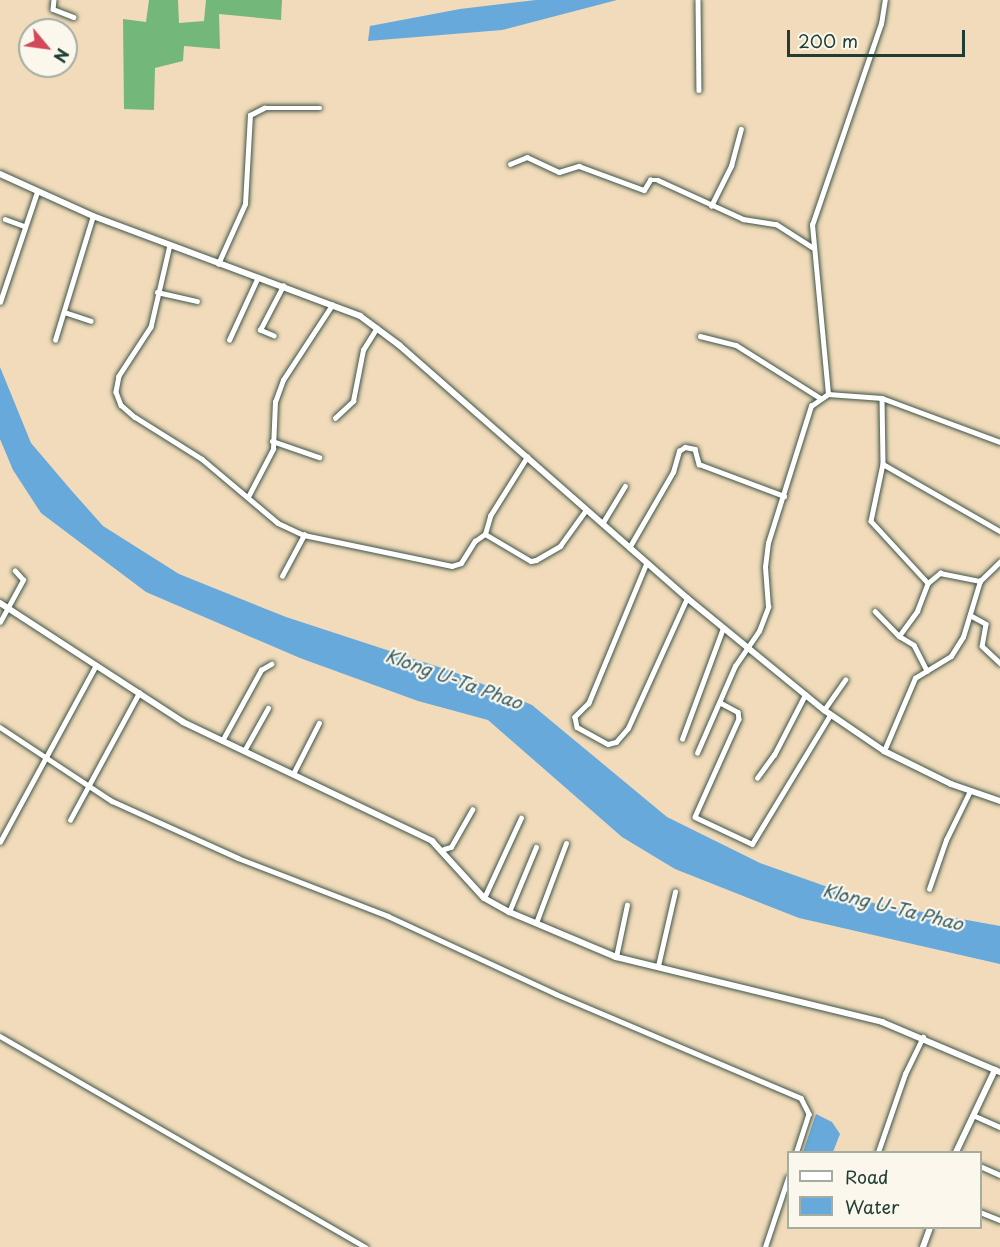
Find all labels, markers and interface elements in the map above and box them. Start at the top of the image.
north arrow [18,18,78,78]
scale bar [790,18,968,56]
text: 200 m [798,27,858,54]
text: N [48,44,76,67]
water label: Klong U-Ta Phao [383,644,525,714]
water label: Klong U-Ta Phao [821,879,965,935]
legend [787,1151,982,1229]
text: Road [845,1163,889,1190]
text: Water [845,1193,899,1220]

